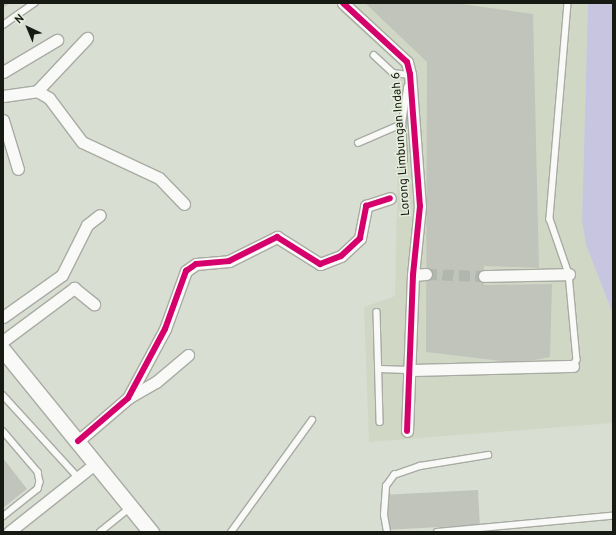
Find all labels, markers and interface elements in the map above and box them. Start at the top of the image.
north arrow [8,8,48,48]
text: N [12,12,27,27]
street label: Lorong Limbungan Indah 6 [390,72,414,216]

